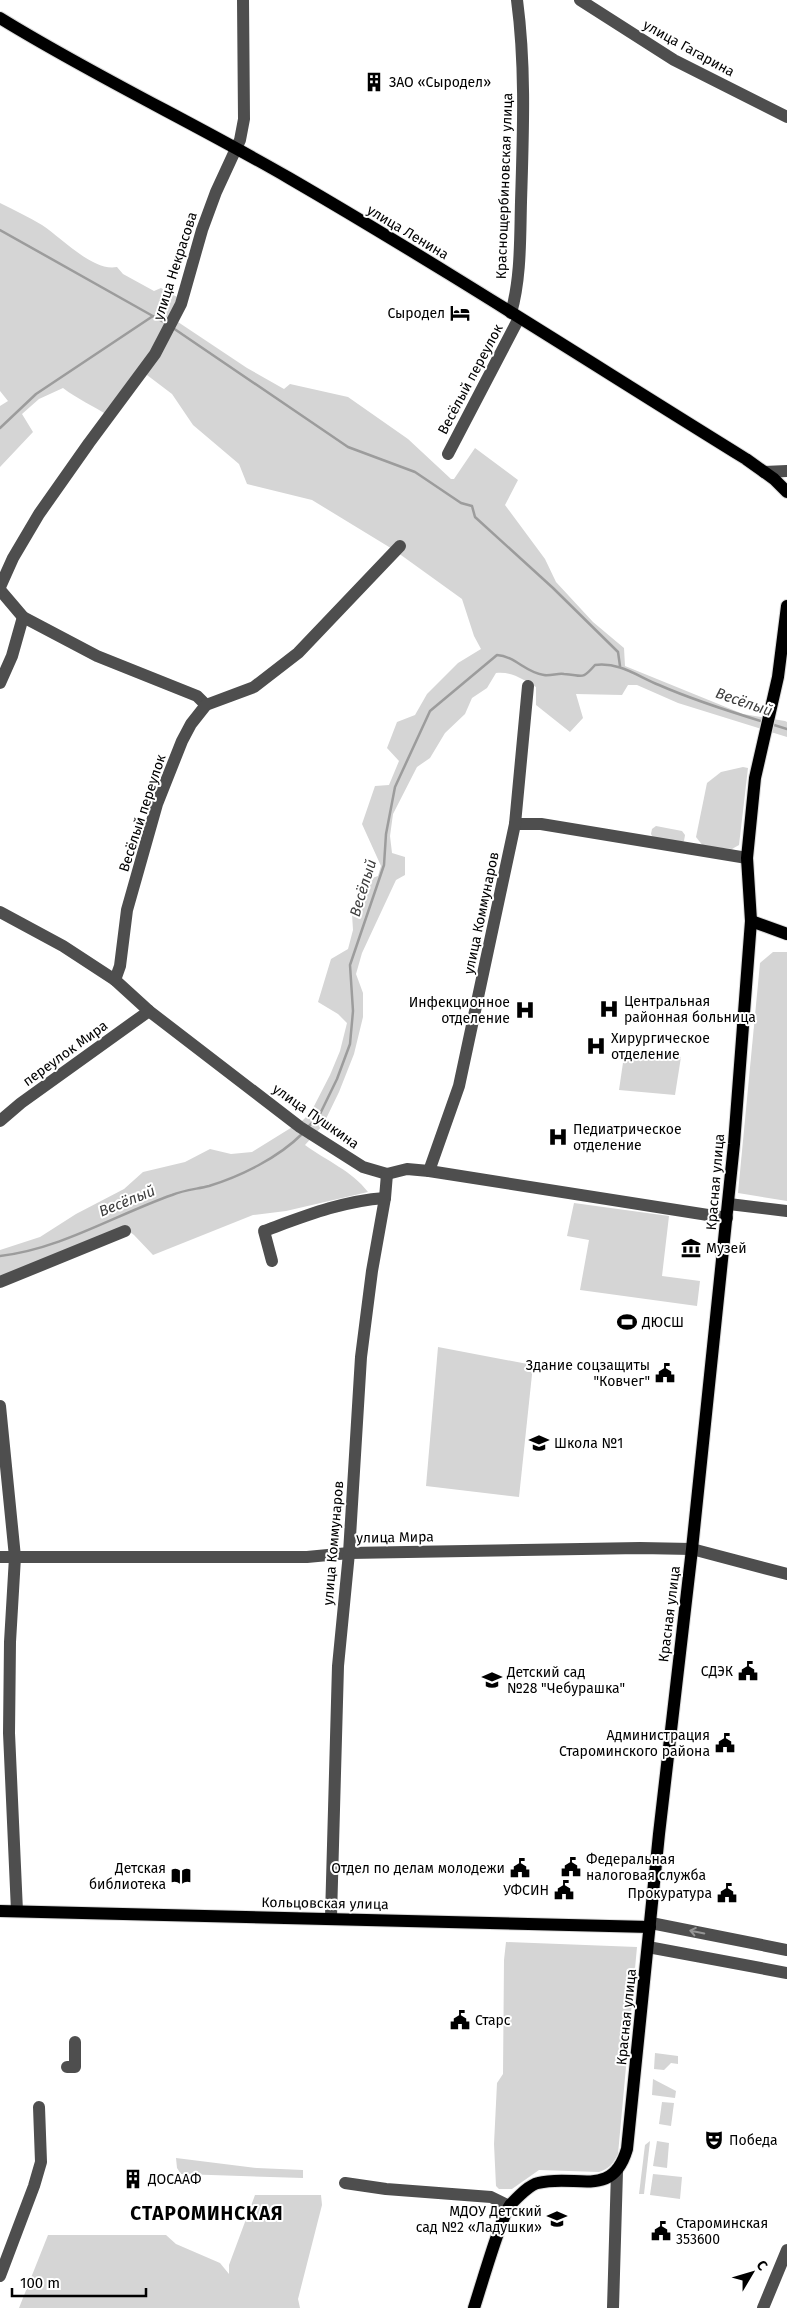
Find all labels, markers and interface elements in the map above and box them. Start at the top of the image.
street label: улица Гагарина [640,16,737,81]
building icon: ЗАО «Сыродел» [363,71,385,93]
place label: ЗАО «Сыродел» [389,74,491,91]
street label: Краснощербиновская улица [493,92,516,280]
street label: улица Ленина [364,201,452,263]
street label: улица Некрасова [150,210,201,322]
hotel icon: Сыродел [449,302,471,324]
place label: Сыродел [387,305,445,322]
street label: Весёлый переулок [434,321,507,437]
water label: Весёлый [713,684,775,720]
street label: Весёлый переулок [115,752,170,874]
street label: улица Коммунаров [460,850,503,976]
water label: Весёлый [346,857,380,919]
place label: Центральная районная больница [624,993,756,1026]
place label: Инфекционное отделение [409,994,510,1027]
hospital icon: Центральная районная больница [598,998,620,1020]
hospital icon: Инфекционное отделение [514,999,536,1021]
street label: переулок Мира [20,1017,111,1090]
place label: Хирургическое отделение [611,1030,710,1063]
hospital icon: Хирургическое отделение [585,1035,607,1057]
street label: улица Пушкина [269,1080,362,1153]
place label: Педиатрическое отделение [573,1121,682,1154]
hospital icon: Педиатрическое отделение [547,1126,569,1148]
street label: Красная улица [703,1133,728,1231]
water label: Весёлый [96,1182,158,1220]
museum icon: Музей [680,1237,702,1259]
place label: Музей [706,1240,747,1257]
sports icon: ДЮСШ [616,1311,638,1333]
place label: ДЮСШ [641,1314,684,1331]
place label: Здание соцзащиты "Ковчег" [526,1357,650,1390]
public building icon: Здание соцзащиты "Ковчег" [654,1362,676,1384]
school or university icon: Школа №1 [528,1432,550,1454]
place label: Школа №1 [554,1435,623,1452]
street label: улица Коммунаров [320,1480,347,1606]
street label: улица Мира [356,1528,434,1547]
street label: Красная улица [655,1565,684,1663]
public building icon: СДЭК [737,1660,759,1682]
place label: СДЭК [701,1663,734,1680]
place label: Детский сад №28 "Чебурашка" [506,1664,625,1697]
school or university icon: Детский сад №28 "Чебурашка" [481,1669,503,1691]
place label: Администрация Староминского района [559,1727,710,1760]
public building icon: Администрация Староминского района [714,1732,736,1754]
place label: Федеральная налоговая служба [586,1851,706,1884]
public building icon: Федеральная налоговая служба [560,1856,582,1878]
public building icon: Отдел по делам молодежи [509,1857,531,1879]
place label: Детская библиотека [89,1860,166,1893]
place label: Отдел по делам молодежи [331,1860,505,1877]
library icon: Детская библиотека [170,1865,192,1887]
public building icon: УФСИН [553,1879,575,1901]
place label: УФСИН [503,1882,549,1899]
public building icon: Прокуратура [716,1882,738,1904]
place label: Прокуратура [627,1885,712,1902]
street label: Кольцовская улица [261,1894,389,1913]
one-way arrow [689,1927,705,1936]
street label: Красная улица [613,1968,640,2066]
public building icon: Старс [449,2009,471,2031]
place label: Старс [475,2012,511,2029]
theatre icon: Победа [703,2129,725,2151]
place label: Победа [729,2132,778,2149]
building icon: ДОСААФ [122,2168,144,2190]
place label: ДОСААФ [147,2171,201,2188]
district label: СТАРОМИНСКАЯ [130,2202,284,2225]
place label: МДОУ Детский сад №2 «Ладушки» [416,2203,542,2236]
school or university icon: МДОУ Детский сад №2 «Ладушки» [546,2208,568,2230]
place label: Староминская 353600 [676,2215,768,2248]
public building icon: Староминская 353600 [650,2220,672,2242]
north arrow [727,2248,777,2298]
text: С [753,2257,771,2274]
scale bar [12,2266,146,2298]
text: 100 m [20,2274,60,2292]

